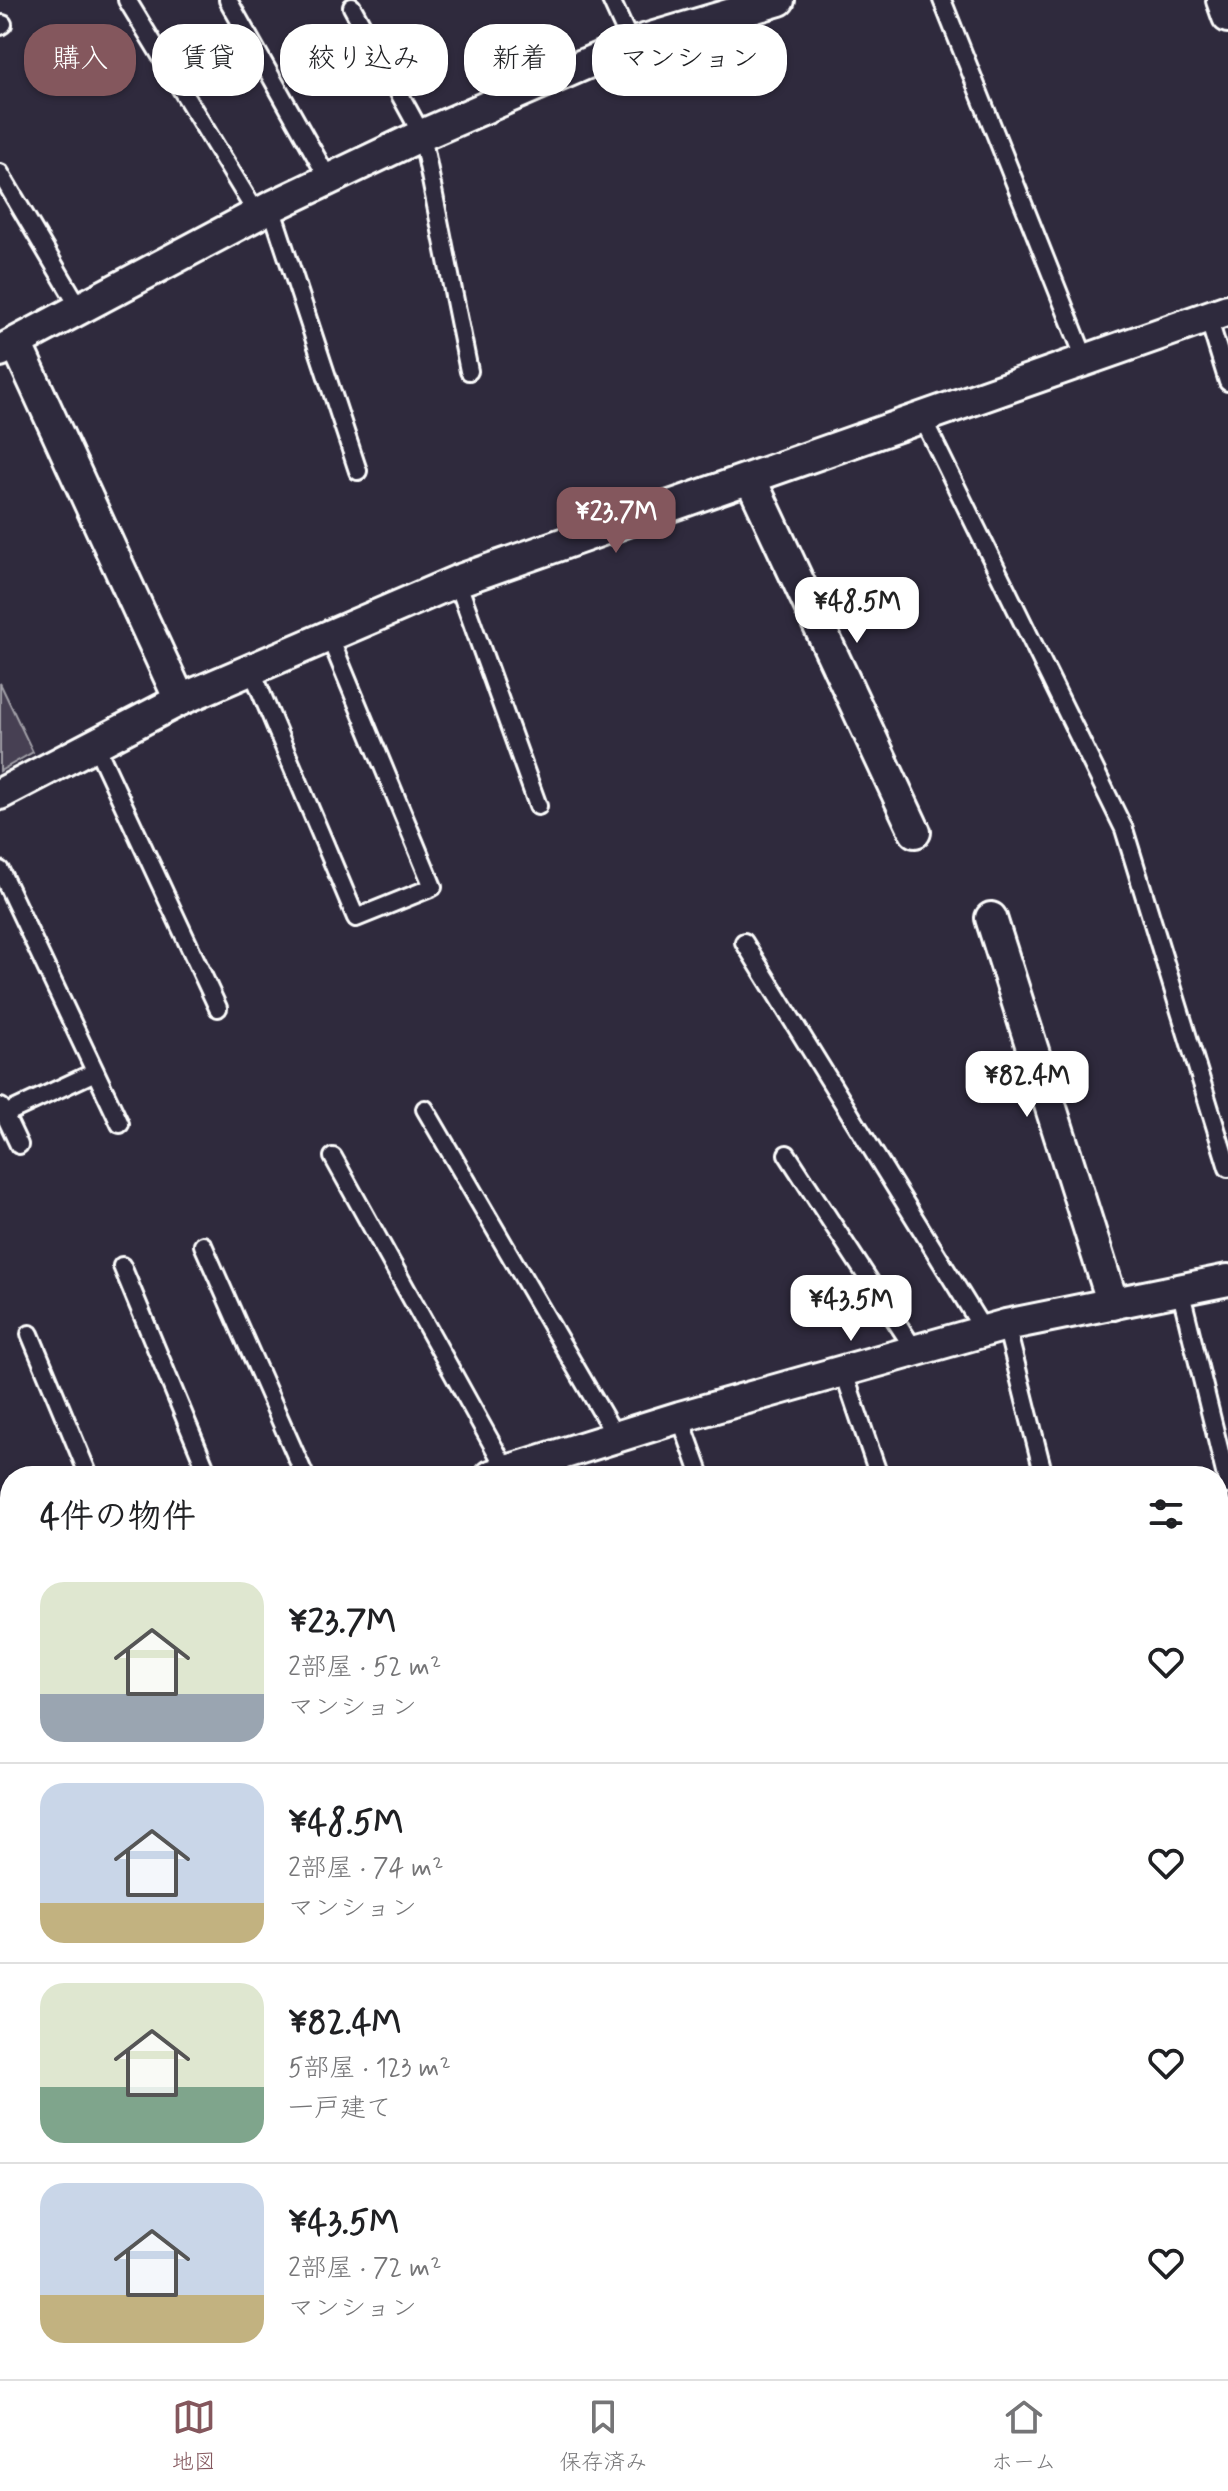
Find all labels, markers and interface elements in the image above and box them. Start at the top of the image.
chip: 購入 [24,24,136,96]
chip: 賃貸 [152,24,264,96]
chip: 絞り込み [280,24,448,96]
chip: 新着 [464,24,576,96]
chip: マンション [592,24,787,96]
pin: ¥23.7M [551,487,681,555]
text: ¥23.7M [575,496,657,530]
pin: ¥48.5M [792,577,922,645]
text: ¥48.5M [813,586,901,620]
pin: ¥82.4M [962,1051,1092,1119]
text: ¥82.4M [984,1060,1070,1094]
pin: ¥43.5M [786,1275,916,1343]
text: ¥43.5M [809,1284,893,1318]
icon: filters [1144,1492,1188,1536]
text: 4件の物件 [40,1495,196,1540]
text: ¥23.7M [288,1600,396,1645]
icon: home [104,1614,200,1710]
icon: heart [1144,1640,1188,1684]
text: 2部屋 · 52 m² [288,1651,441,1685]
text: マンション [288,1691,417,1725]
text: ¥48.5M [288,1801,403,1846]
icon: home [104,1815,200,1911]
icon: heart [1144,1841,1188,1885]
text: 2部屋 · 74 m² [288,1852,444,1886]
text: マンション [288,1892,417,1926]
text: ¥82.4M [288,2001,401,2046]
icon: home [104,2015,200,2111]
icon: heart [1144,2041,1188,2085]
text: 5部屋 · 123 m² [288,2052,451,2086]
text: 一戸建て [288,2092,392,2126]
text: ¥43.5M [288,2201,399,2246]
icon: home [104,2215,200,2311]
icon: heart [1144,2241,1188,2285]
text: 2部屋 · 72 m² [288,2252,441,2286]
text: マンション [288,2292,417,2326]
tab: 地図 [172,2395,216,2477]
tab: 保存済み [559,2395,647,2477]
tab: ホーム [991,2395,1056,2477]

